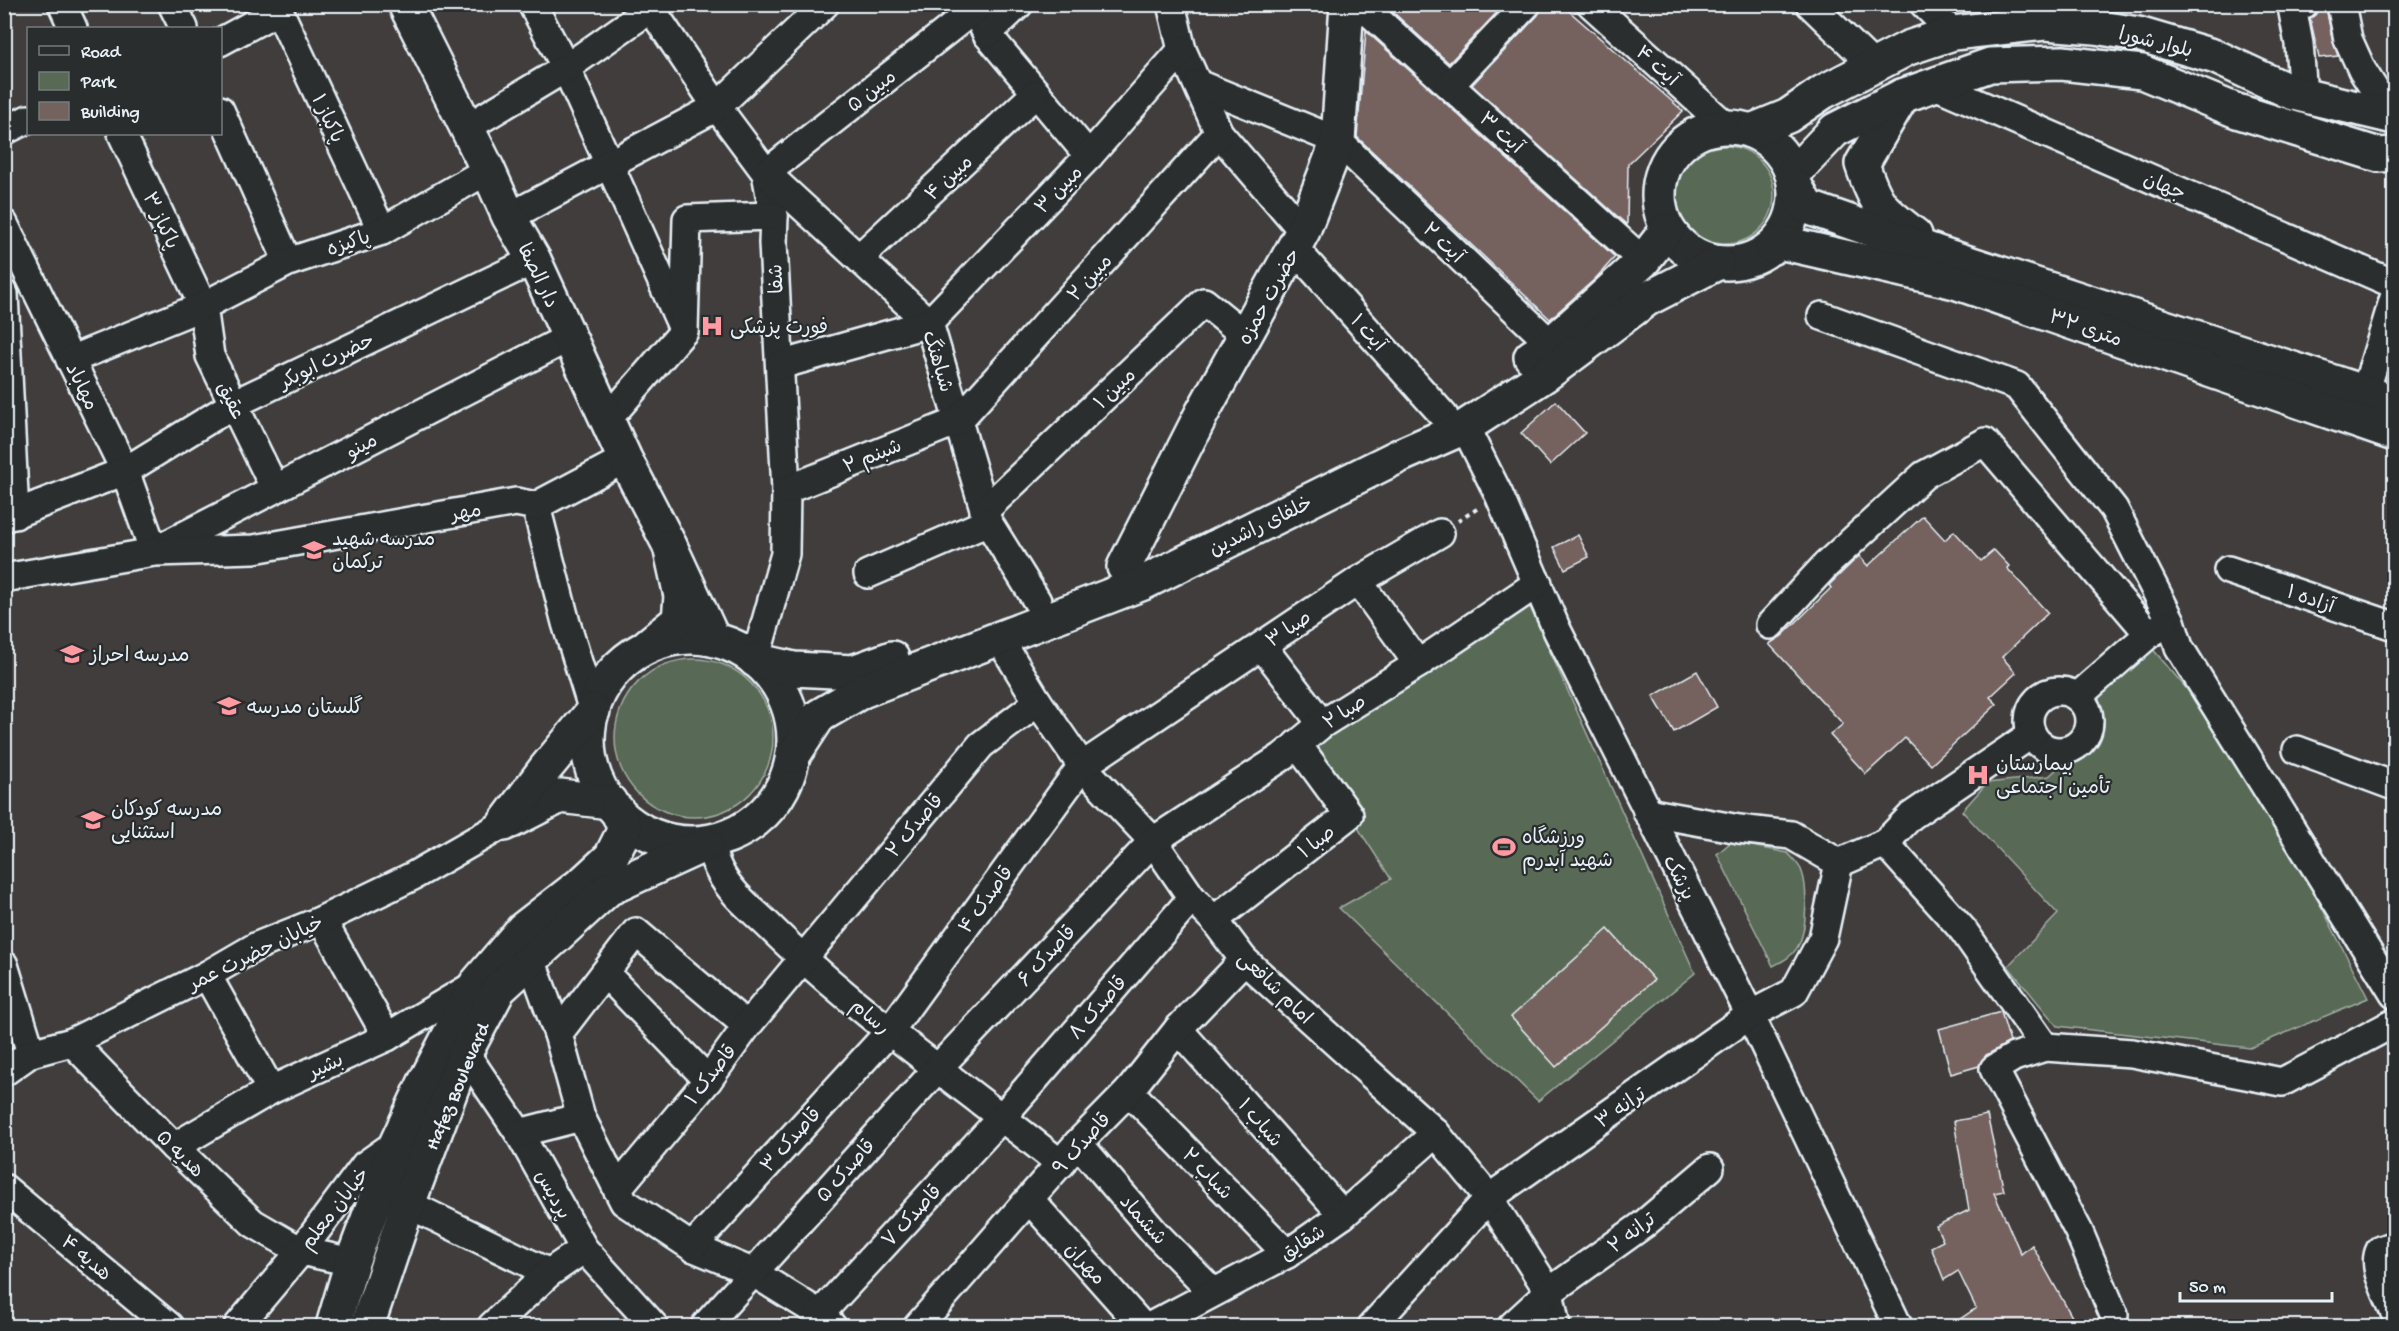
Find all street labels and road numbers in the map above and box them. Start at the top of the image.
street label: بلوار شورا [2116,23,2195,65]
street label: آیت ۴ [1629,40,1685,94]
street label: مبین ۵ [844,67,902,119]
street label: پاکباز ۱ [305,91,348,147]
street label: آیت ۳ [1473,107,1529,161]
street label: مبین ۴ [922,152,979,207]
street label: مبین ۳ [1032,162,1089,220]
street label: جهان [2139,168,2189,207]
street label: پاکباز ۳ [136,189,183,254]
street label: آیت ۲ [1416,217,1470,270]
street label: پاکیزه [324,227,374,263]
street label: دار الصفا [510,240,562,313]
street label: حضرت حمزه [1235,245,1307,350]
street label: مبین ۲ [1065,251,1119,308]
street label: شفا [765,263,791,294]
street label: ۳۲ متری [2045,307,2124,354]
street label: آیت ۱ [1344,309,1392,358]
street label: شباهنگ [915,327,959,396]
street label: حضرت ابوبکر [274,329,379,397]
street label: مهاباد [59,360,102,415]
street label: مبین ۱ [1091,365,1142,416]
street label: عقیق [210,379,248,424]
street label: مینو [342,430,382,466]
street label: شبنم ۲ [841,436,906,480]
street label: خلفای راشدین [1206,492,1317,563]
street label: مهر [448,500,484,529]
street label: آزاده ۱ [2283,580,2339,621]
street label: صبا ۳ [1262,607,1317,654]
street label: صبا ۲ [1319,691,1372,736]
street label: قاصدک ۲ [883,790,950,864]
street label: صبا ۱ [1294,821,1341,865]
street label: پزشک [1656,852,1699,905]
street label: قاصدک ۴ [955,862,1020,939]
street label: خیابان حضرت عمر [183,912,328,999]
street label: قاصدک ۶ [1014,921,1083,993]
street label: امام شافعی [1231,947,1316,1031]
street label: قاصدک ۸ [1065,972,1134,1046]
street label: رسام [845,995,894,1042]
street label: Hafez Boulevard [422,1018,497,1154]
street label: قاصدک ۱ [681,1041,743,1111]
street label: بشیر [303,1050,348,1087]
street label: ترانه ۳ [1592,1083,1652,1135]
street label: شباب ۱ [1231,1095,1286,1153]
street label: قاصدک ۳ [757,1104,828,1179]
street label: قاصدک ۹ [1049,1109,1117,1181]
street label: هدیه ۵ [150,1127,207,1184]
street label: قاصدک ۵ [813,1135,882,1209]
street label: شباب ۲ [1175,1144,1236,1206]
street label: خیابان معلم [297,1164,376,1256]
street label: پردیس [528,1167,574,1224]
street label: قاصدک ۷ [878,1181,948,1253]
street label: ششماد [1113,1191,1171,1251]
street label: ترانه ۲ [1604,1209,1661,1260]
street label: شقایق [1276,1221,1331,1268]
street label: هدیه ۴ [55,1232,115,1287]
street label: مهران [1058,1239,1109,1291]

